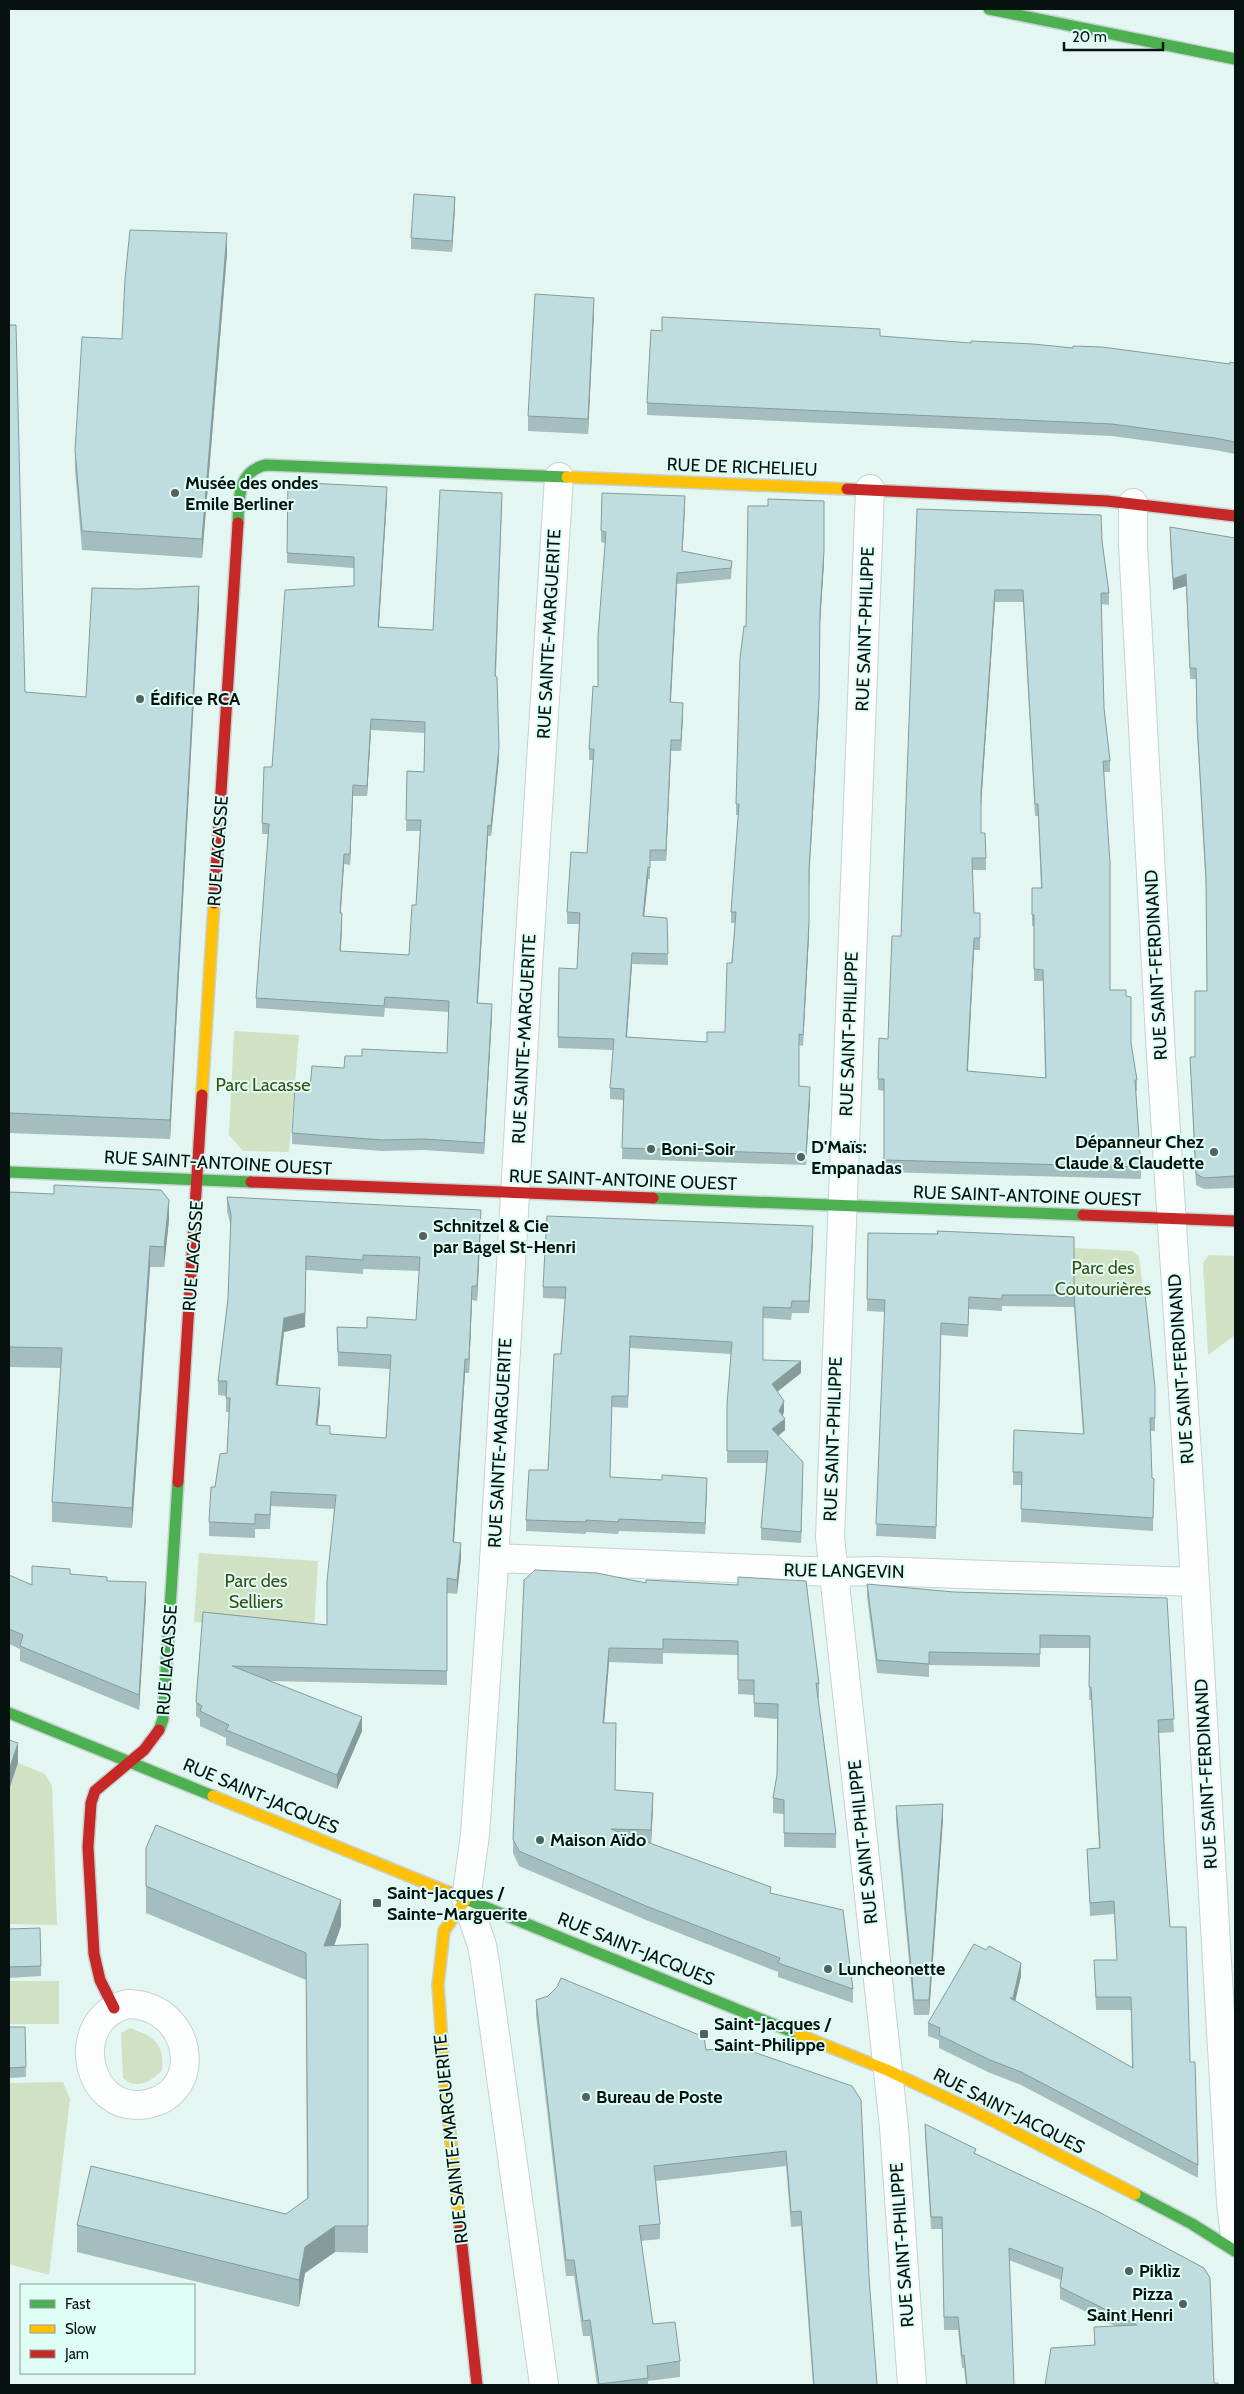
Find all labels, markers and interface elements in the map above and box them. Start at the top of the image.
scale bar [1064,20,1163,52]
text: 20 m [1072,28,1107,46]
street label: RUE DE RICHELIEU [666,453,818,481]
place label: Musée des ondes Emile Berliner [185,472,319,515]
marker: Musée des ondes Emile Berliner [169,487,181,499]
street label: RUE SAINTE-MARGUERITE [533,528,565,740]
street label: RUE SAINT-PHILIPPE [851,546,879,712]
place label: Édifice RCA [150,688,241,710]
marker: Édifice RCA [134,693,146,705]
street label: RUE LACASSE [203,795,233,907]
street label: RUE SAINT-FERDINAND [1140,869,1172,1061]
street label: RUE SAINTE-MARGUERITE [508,933,540,1145]
street label: RUE SAINT-PHILIPPE [835,951,863,1117]
park label: Parc Lacasse [216,1074,310,1096]
place label: Dépanneur Chez Claude & Claudette [1055,1131,1204,1174]
place label: D'Maïs: Empanadas [811,1136,902,1179]
place label: Boni-Soir [661,1138,735,1160]
marker: Boni-Soir [645,1143,657,1155]
street label: RUE SAINT-ANTOINE OUEST [103,1146,333,1180]
marker: Dépanneur Chez Claude & Claudette [1208,1146,1220,1158]
marker: D'Maïs: Empanadas [795,1151,807,1163]
street label: RUE SAINT-ANTOINE OUEST [509,1165,738,1195]
street label: RUE SAINT-ANTOINE OUEST [913,1181,1142,1211]
street label: RUE LACASSE [178,1200,208,1312]
place label: Schnitzel & Cie par Bagel St-Henri [433,1215,576,1258]
marker: Schnitzel & Cie par Bagel St-Henri [417,1230,429,1242]
park label: Parc des Coutourières [1055,1257,1151,1300]
street label: RUE SAINT-FERDINAND [1163,1273,1199,1465]
street label: RUE SAINTE-MARGUERITE [484,1337,516,1549]
street label: RUE SAINT-PHILIPPE [819,1356,847,1522]
street label: RUE LANGEVIN [783,1559,905,1583]
park label: Parc des Selliers [224,1570,288,1613]
street label: RUE LACASSE [152,1604,182,1716]
street label: RUE SAINT-FERDINAND [1190,1678,1222,1870]
street label: RUE SAINT-JACQUES [180,1753,342,1839]
street label: RUE SAINT-PHILIPPE [843,1759,883,1925]
place label: Maison Aïdo [550,1829,646,1851]
marker: Maison Aïdo [534,1834,546,1846]
place label: Saint-Jacques / Sainte-Marguerite [387,1882,527,1925]
marker: Saint-Jacques / Sainte-Marguerite [371,1897,383,1909]
street label: RUE SAINT-JACQUES [554,1908,718,1990]
place label: Luncheonette [838,1958,945,1980]
marker: Luncheonette [822,1963,834,1975]
place label: Saint-Jacques / Saint-Philippe [714,2013,831,2056]
marker: Saint-Jacques / Saint-Philippe [698,2028,710,2040]
street label: RUE SAINTE-MARGUERITE [429,2033,473,2245]
street label: RUE SAINT-JACQUES [930,2063,1088,2159]
place label: Bureau de Poste [596,2086,722,2108]
marker: Bureau de Poste [580,2091,592,2103]
street label: RUE SAINT-PHILIPPE [885,2162,919,2328]
place label: Piklìz [1139,2260,1181,2282]
marker: Piklìz [1123,2265,1135,2277]
place label: Pizza Saint Henri [1087,2283,1173,2326]
legend [20,2284,195,2374]
text: Fast [65,2295,90,2313]
marker: Pizza Saint Henri [1177,2298,1189,2310]
text: Slow [65,2320,96,2338]
text: Jam [64,2345,89,2363]

